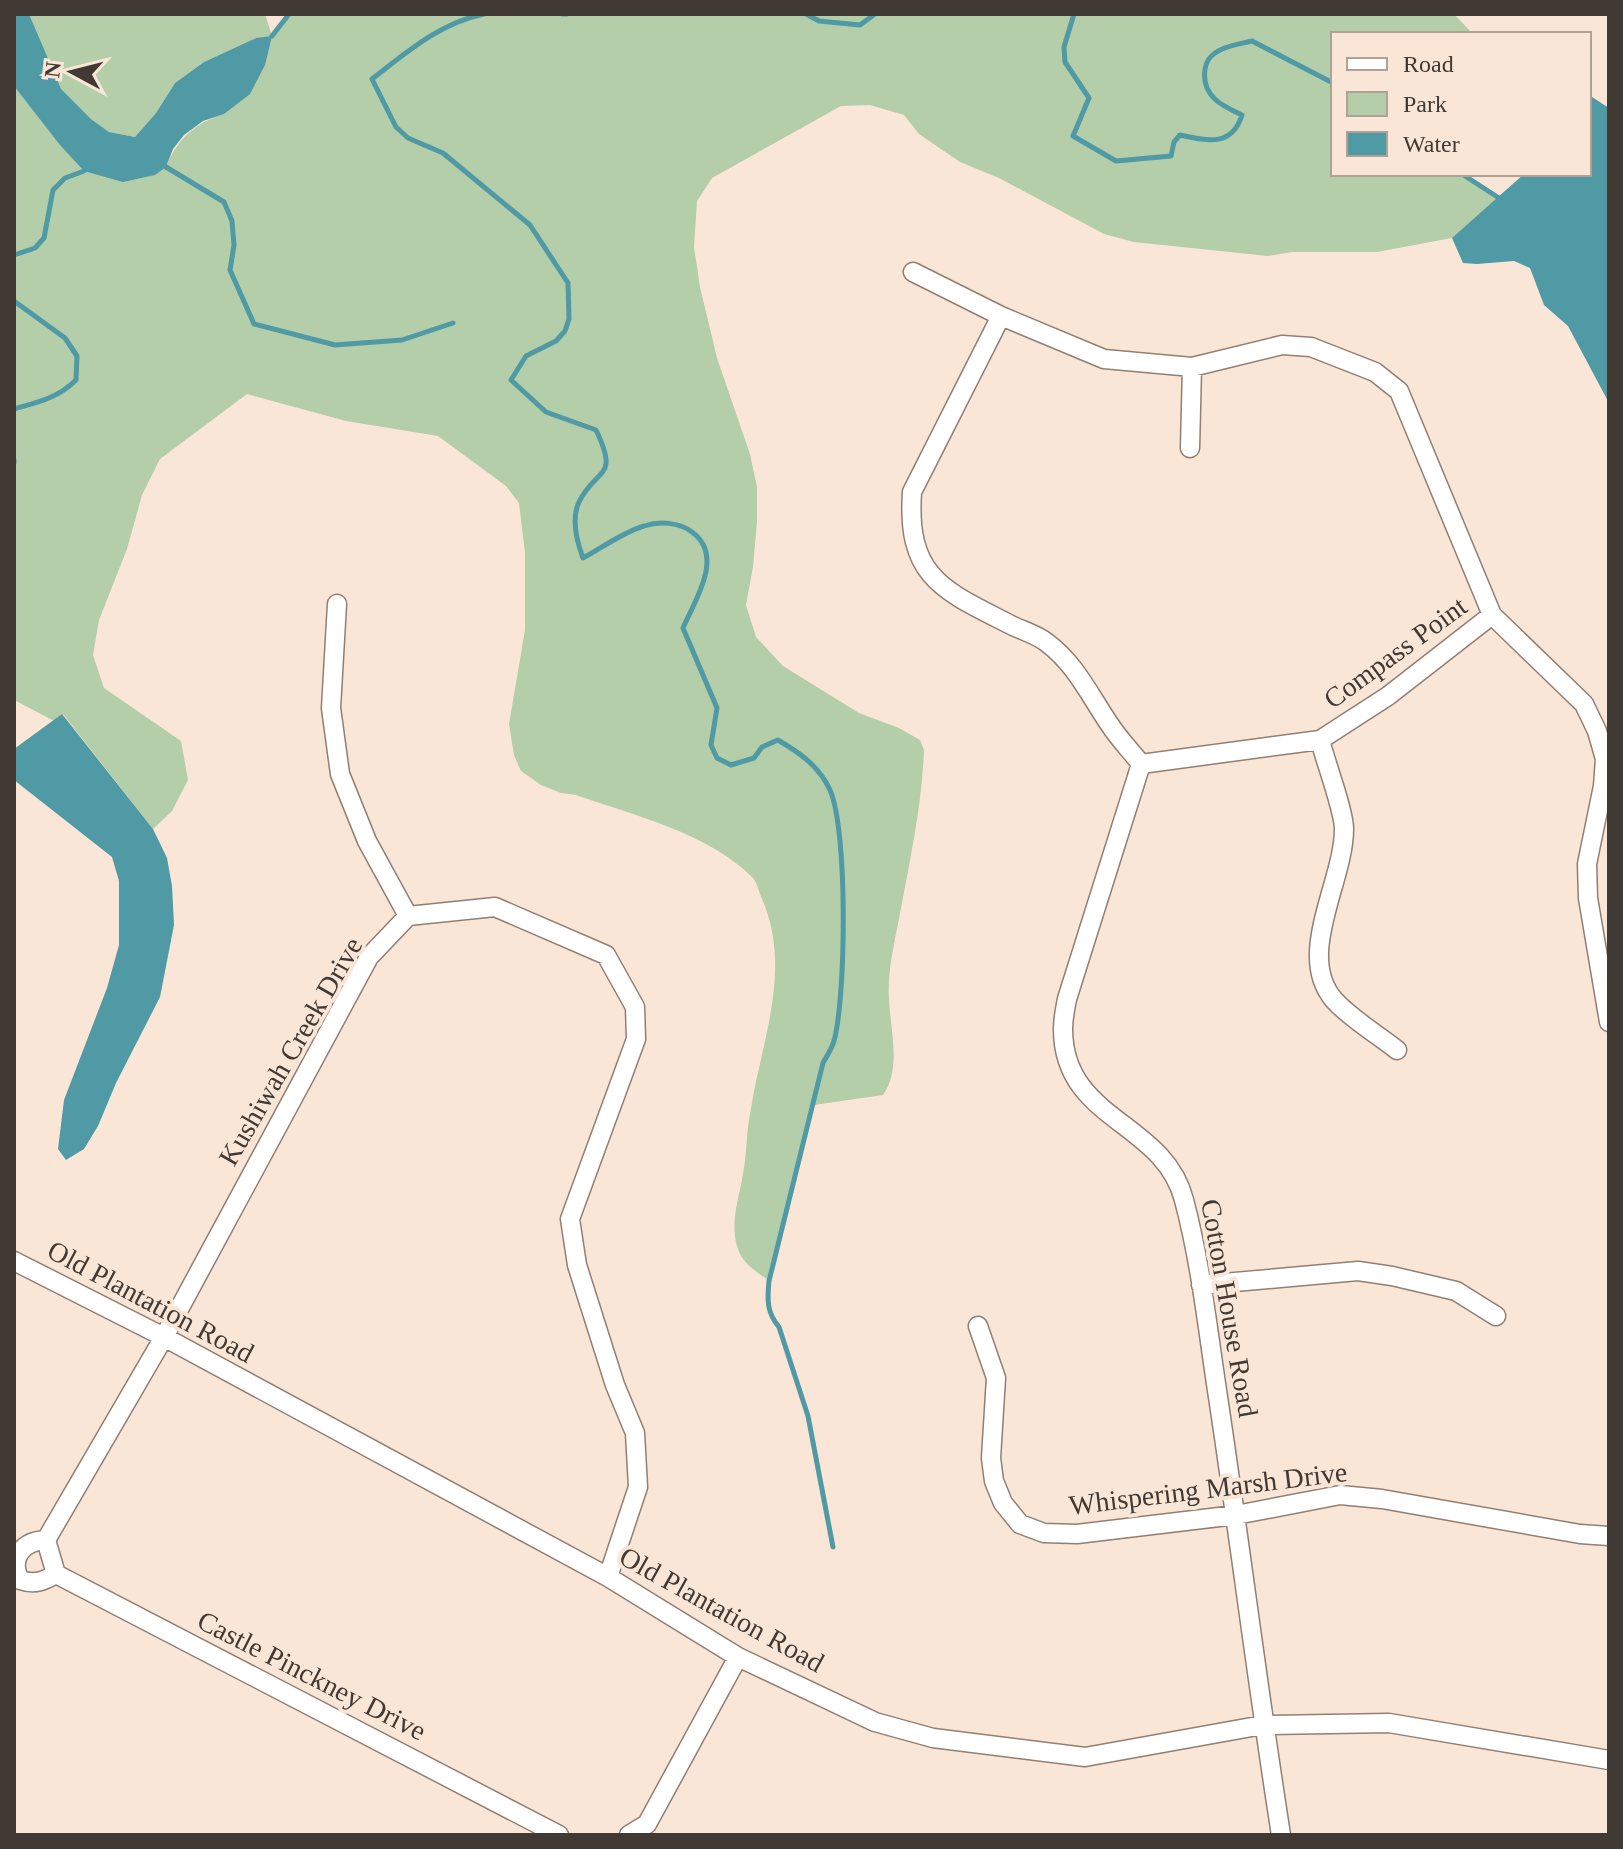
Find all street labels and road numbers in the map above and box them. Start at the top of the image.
street label: Compass Point [1318,590,1473,715]
street label: Kushiwah Creek Drive [212,932,368,1171]
street label: Cotton House Road [1195,1197,1264,1420]
street label: Old Plantation Road [43,1234,259,1369]
street label: Whispering Marsh Drive [1067,1456,1349,1521]
street label: Old Plantation Road [614,1540,829,1678]
street label: Castle Pinckney Drive [192,1604,431,1746]

